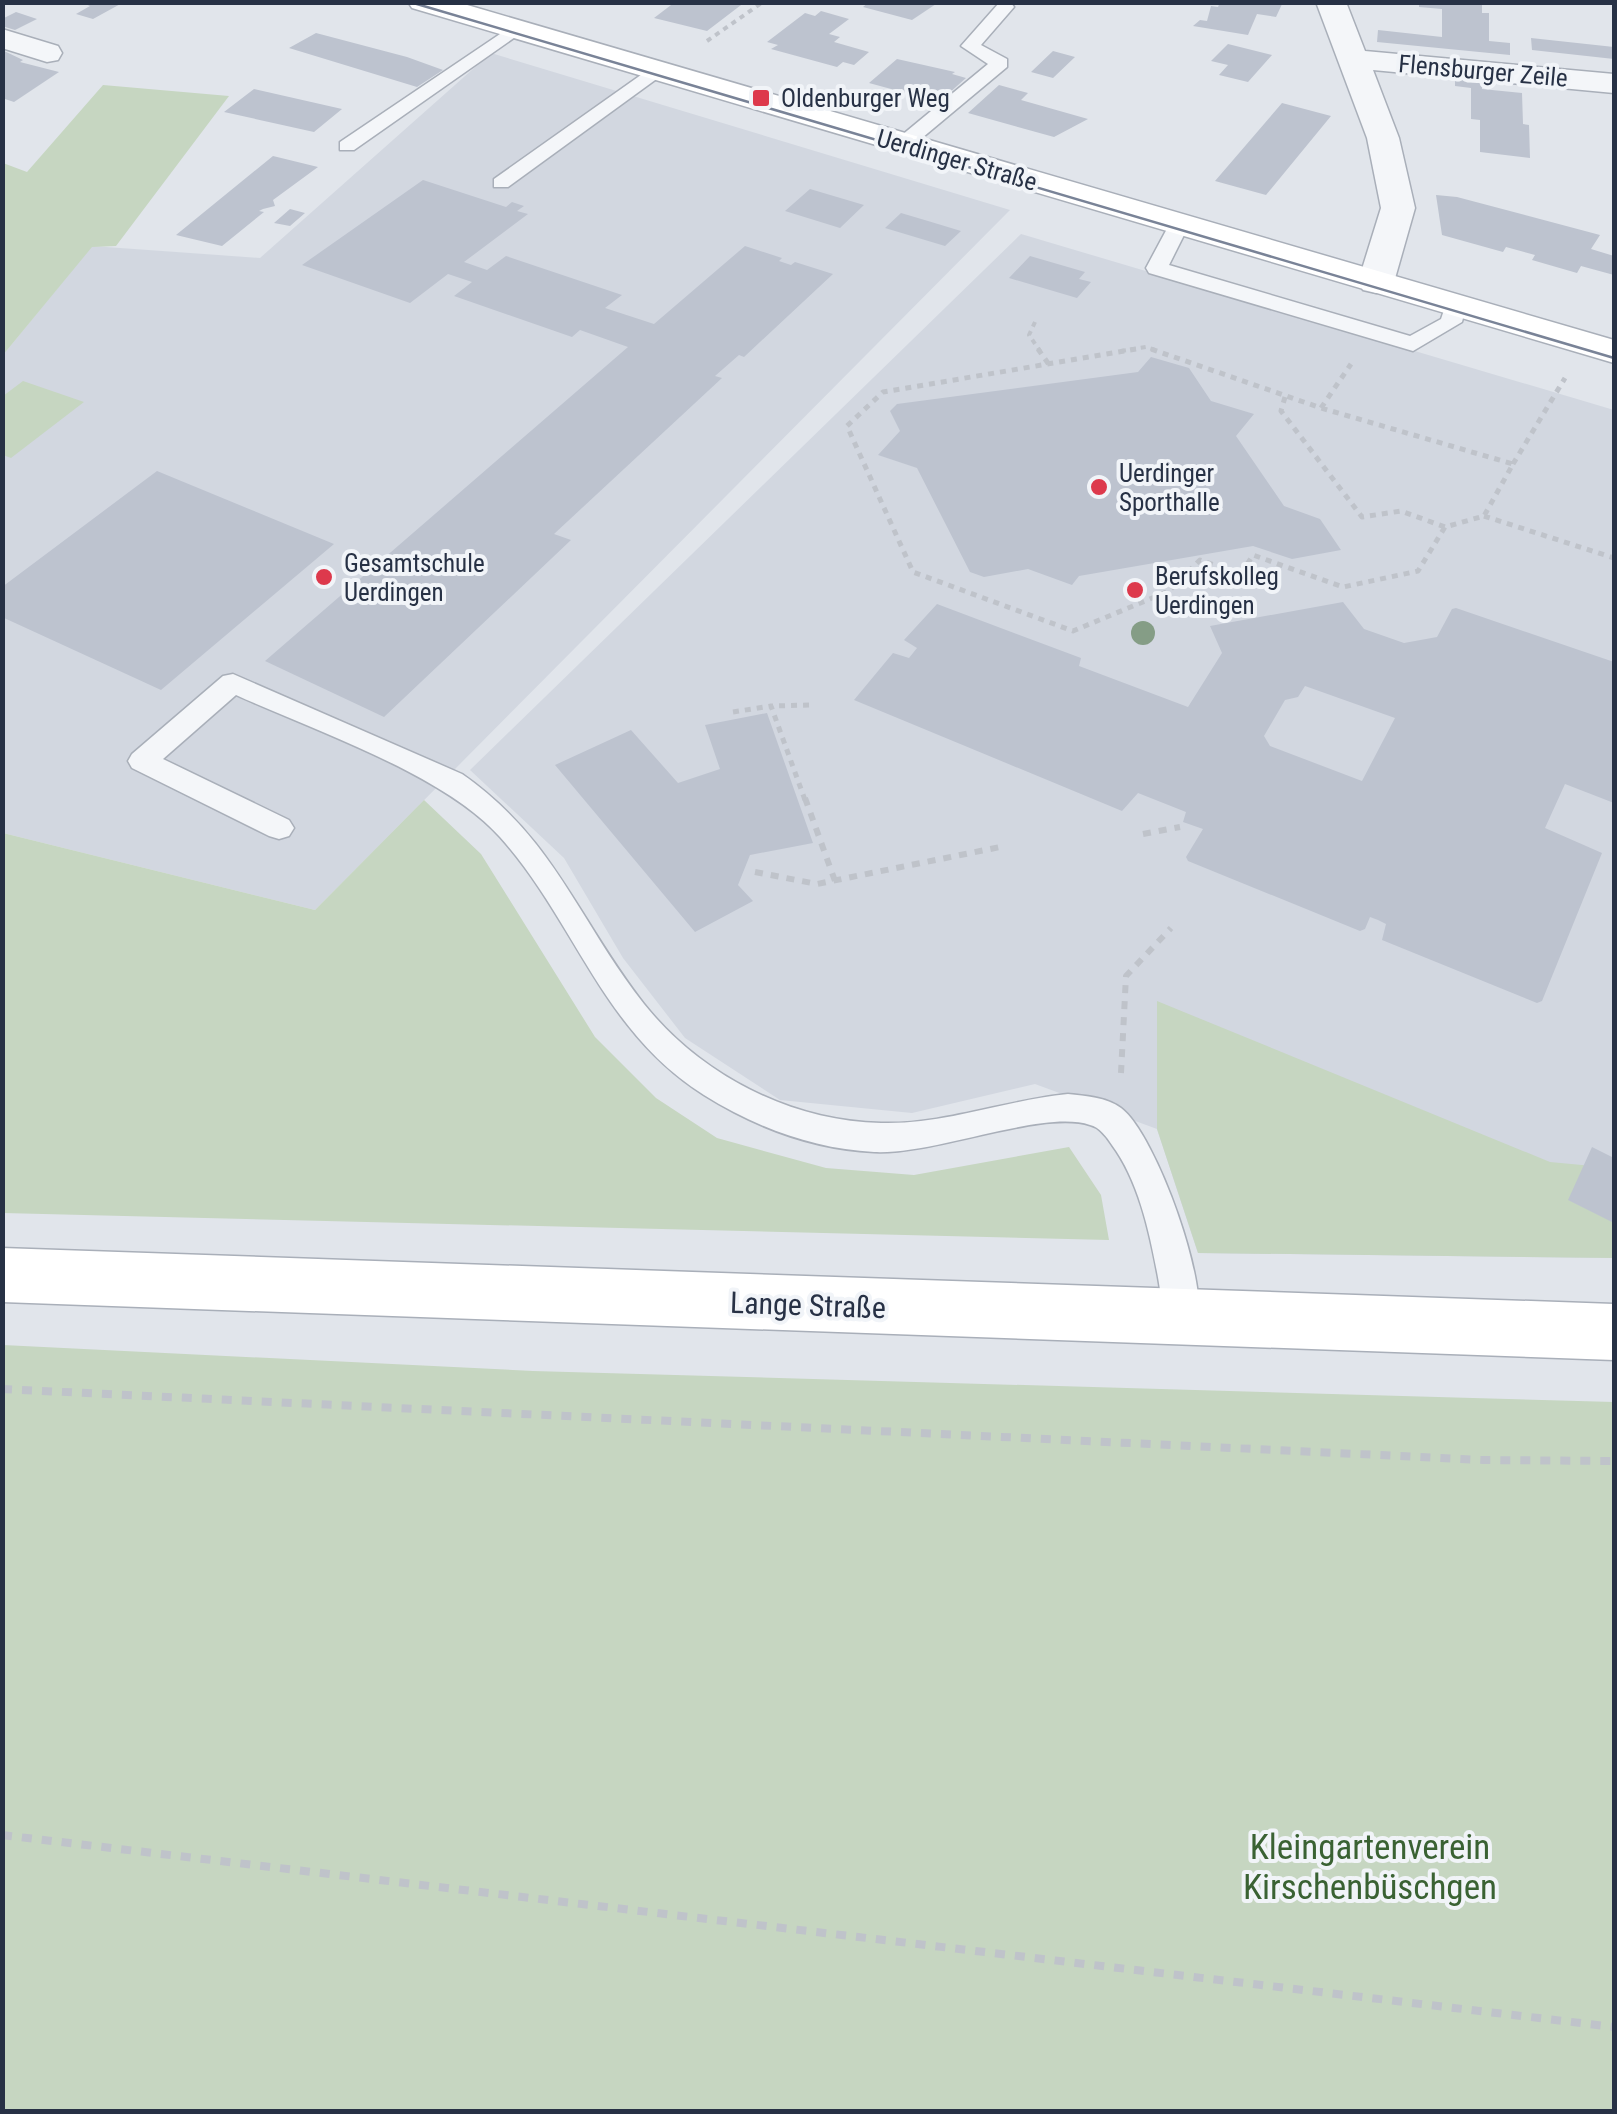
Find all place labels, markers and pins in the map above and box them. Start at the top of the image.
place label: Oldenburger Weg [781,84,950,113]
marker: Oldenburger Weg [750,87,772,109]
place label: Uerdinger Sporthalle [1119,459,1220,517]
marker: Uerdinger Sporthalle [1088,476,1110,498]
place label: Gesamtschule Uerdingen [344,549,485,607]
place label: Berufskolleg Uerdingen [1155,562,1279,620]
marker: Gesamtschule Uerdingen [313,566,335,588]
marker: Berufskolleg Uerdingen [1124,579,1146,601]

